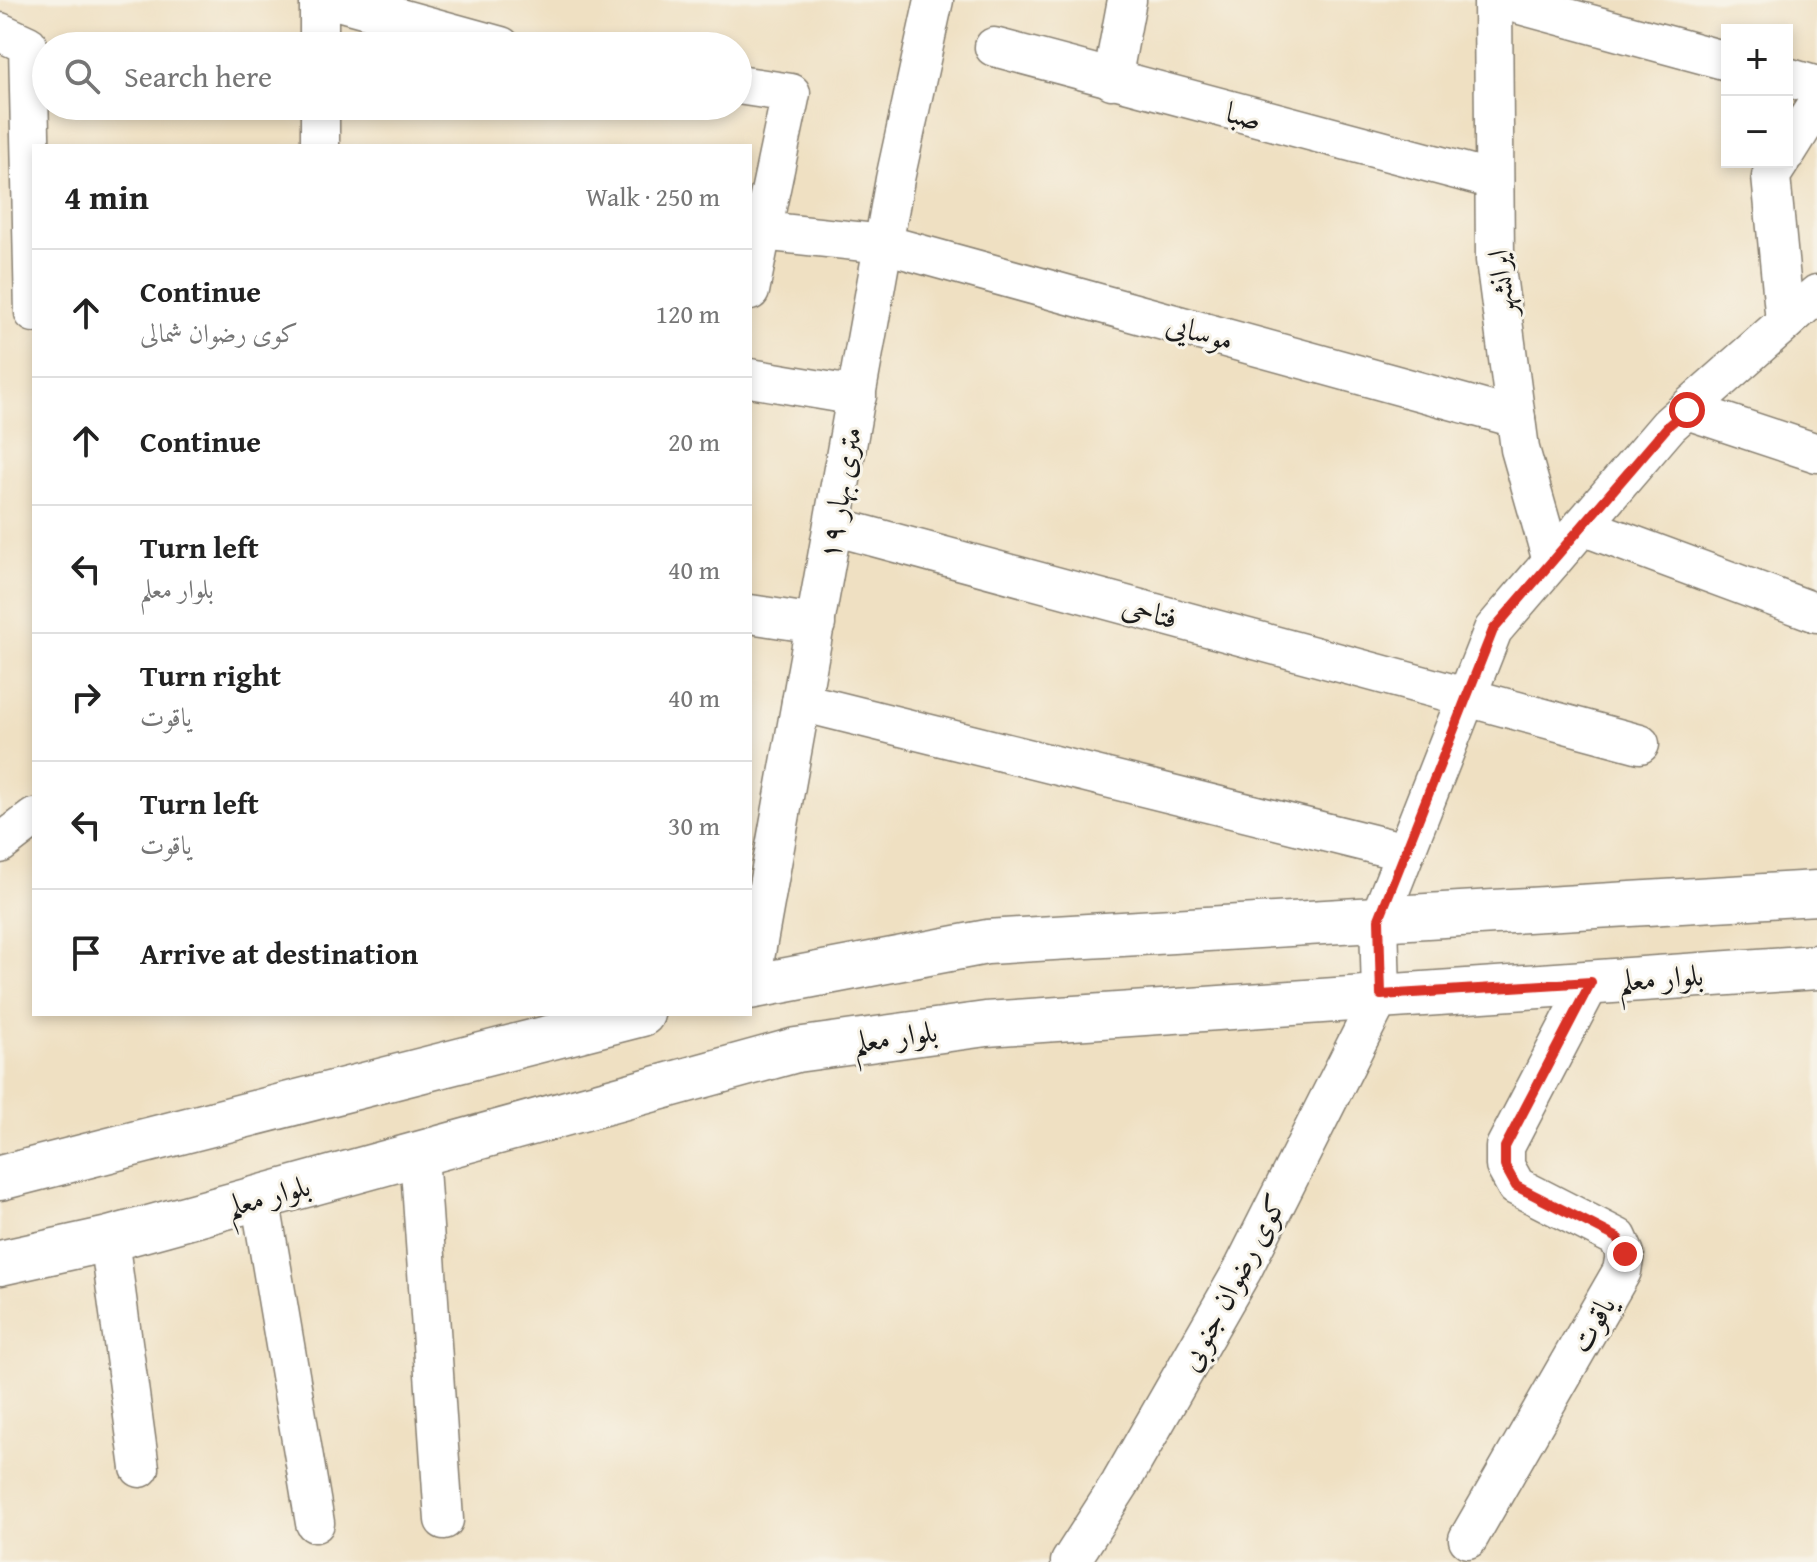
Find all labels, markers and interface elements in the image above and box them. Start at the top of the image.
map controls [1721,24,1793,168]
button: + [1721,24,1793,96]
search box [32,32,752,120]
icon: search [60,54,104,98]
text: Search here [124,54,272,98]
street label: صبا [1221,89,1267,141]
button: − [1721,96,1793,168]
text: 4 min [64,172,149,221]
text: Walk · 250 m [586,177,720,216]
street label: ایرانشهر [1475,248,1526,321]
text: Continue [140,269,261,313]
icon: ahead [64,291,108,335]
text: 120 m [655,294,720,333]
street label: موسایی [1161,301,1239,361]
text: کوی رضوان شمالی [140,313,298,352]
route start [1669,392,1705,428]
icon: ahead [64,419,108,463]
text: Continue [140,419,261,463]
text: 20 m [668,422,720,461]
street label: ۱۹ متری بهار [806,423,872,563]
text: Turn left [140,525,259,569]
icon: left [64,547,108,591]
text: 40 m [668,550,720,589]
text: بلوار معلم [140,569,214,608]
street label: فتاحی [1117,583,1183,639]
text: Turn right [140,653,281,697]
icon: right [64,675,108,719]
text: 40 m [668,678,720,717]
text: یاقوت [140,697,192,736]
text: Turn left [140,781,259,825]
icon: left [64,803,108,847]
text: 30 m [668,806,720,845]
text: یاقوت [140,825,192,864]
icon: arrive [64,931,108,975]
text: Arrive at destination [140,931,418,975]
street label: بلوار معلم [1617,952,1706,1011]
street label: بلوار معلم [850,1008,941,1073]
street label: بلوار معلم [221,1163,317,1236]
street label: کوی رضوان جنوبی [1167,1186,1297,1378]
route end [1607,1236,1643,1272]
street label: یاقوت [1558,1286,1627,1361]

